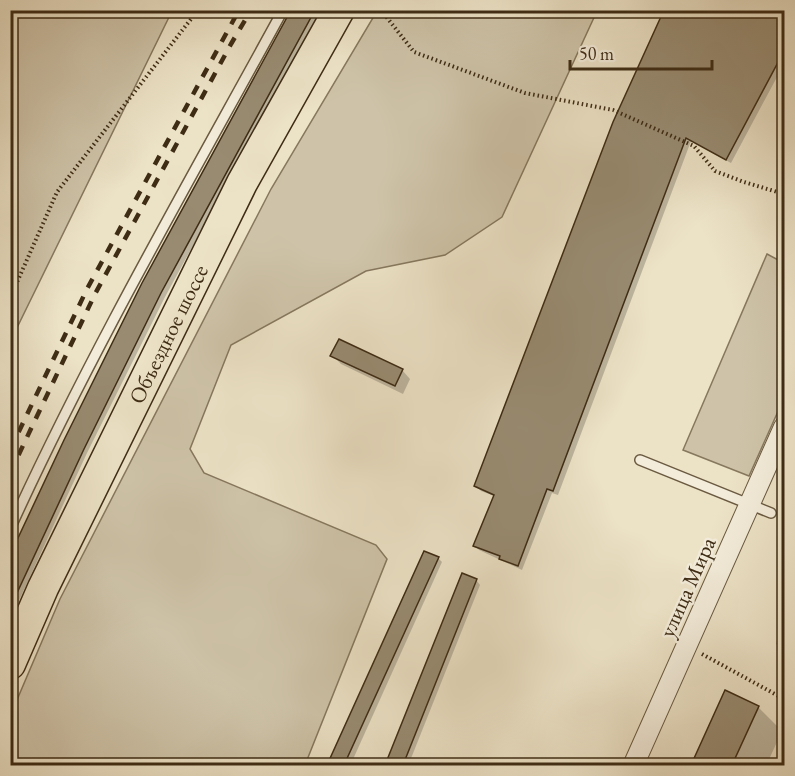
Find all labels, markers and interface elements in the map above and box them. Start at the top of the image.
scale bar [570,33,712,71]
text: 50 m [579,42,614,65]
street label: Объездное шоссе [122,259,215,408]
street label: улица Мира [652,532,723,642]

